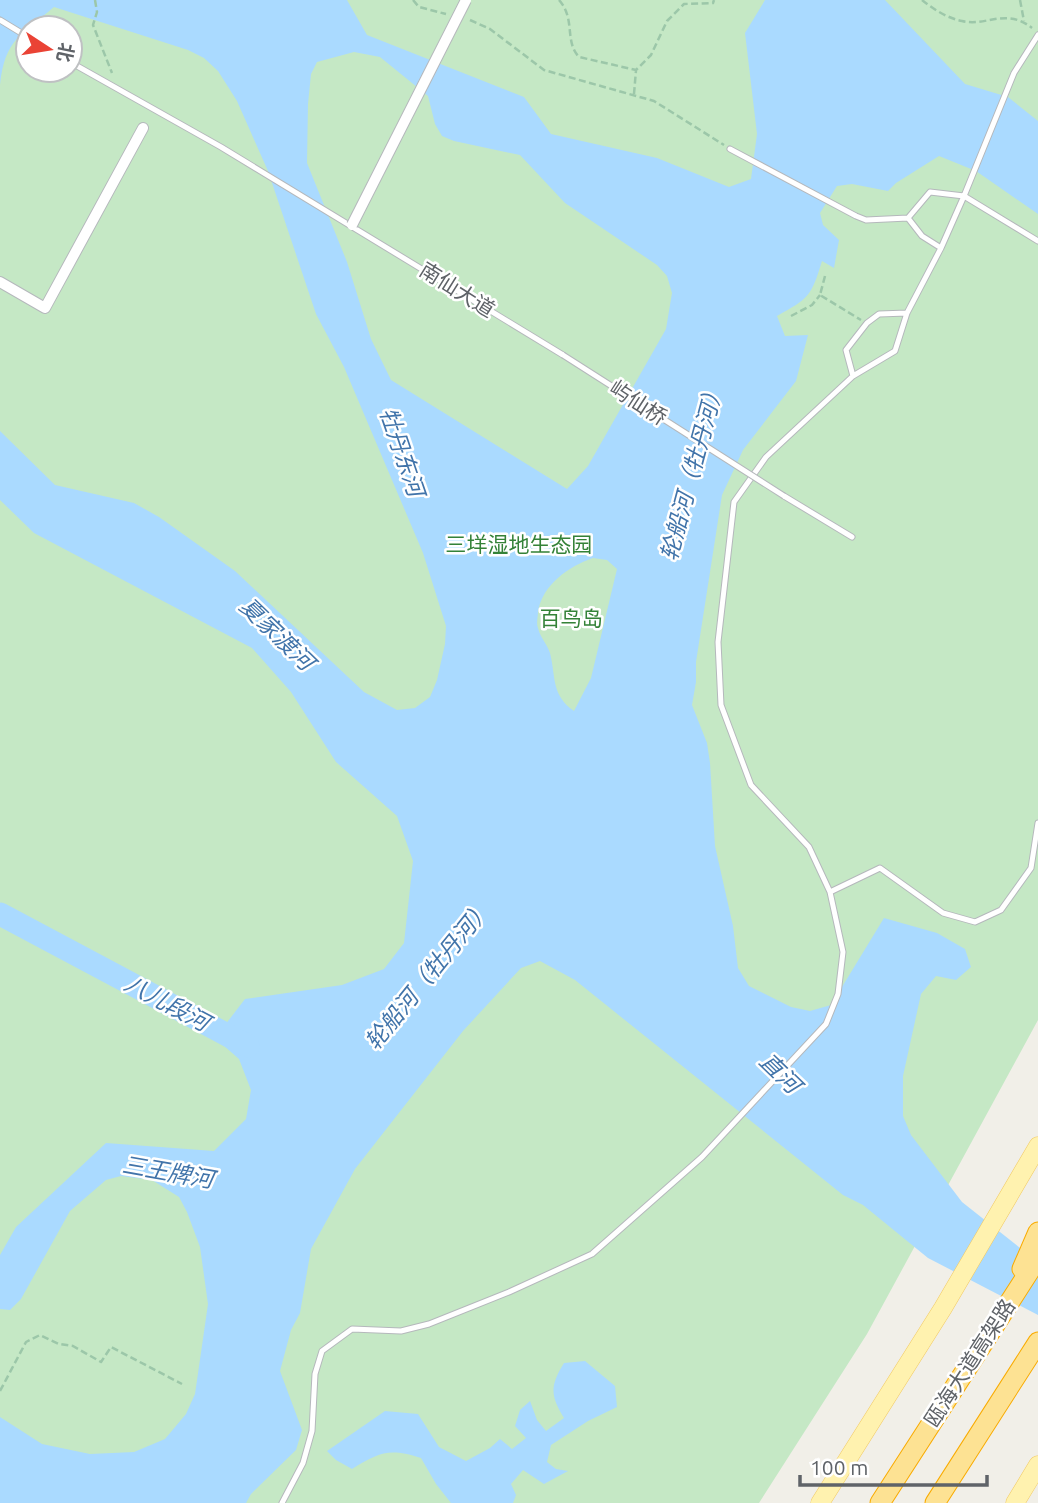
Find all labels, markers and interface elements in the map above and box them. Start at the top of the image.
north arrow [14,14,84,84]
text: 北 [53,41,78,64]
street label: 南仙大道 [416,257,500,322]
street label: 屿仙桥 [606,375,671,429]
water label: 轮船河（牡丹河） [656,379,727,563]
water label: 牡丹东河 [376,404,431,503]
park label: 三垟湿地生态园 [446,532,593,556]
water label: 夏家渡河 [236,593,322,677]
park label: 百鸟岛 [540,606,603,630]
water label: 轮船河（牡丹河） [360,895,495,1054]
water label: 八儿段河 [121,970,217,1037]
water label: 直河 [755,1048,808,1100]
water label: 三王牌河 [121,1151,219,1193]
street label: 瓯海大道高架路 [919,1294,1019,1431]
scale bar [800,1444,987,1488]
text: 100 m [810,1455,868,1479]

